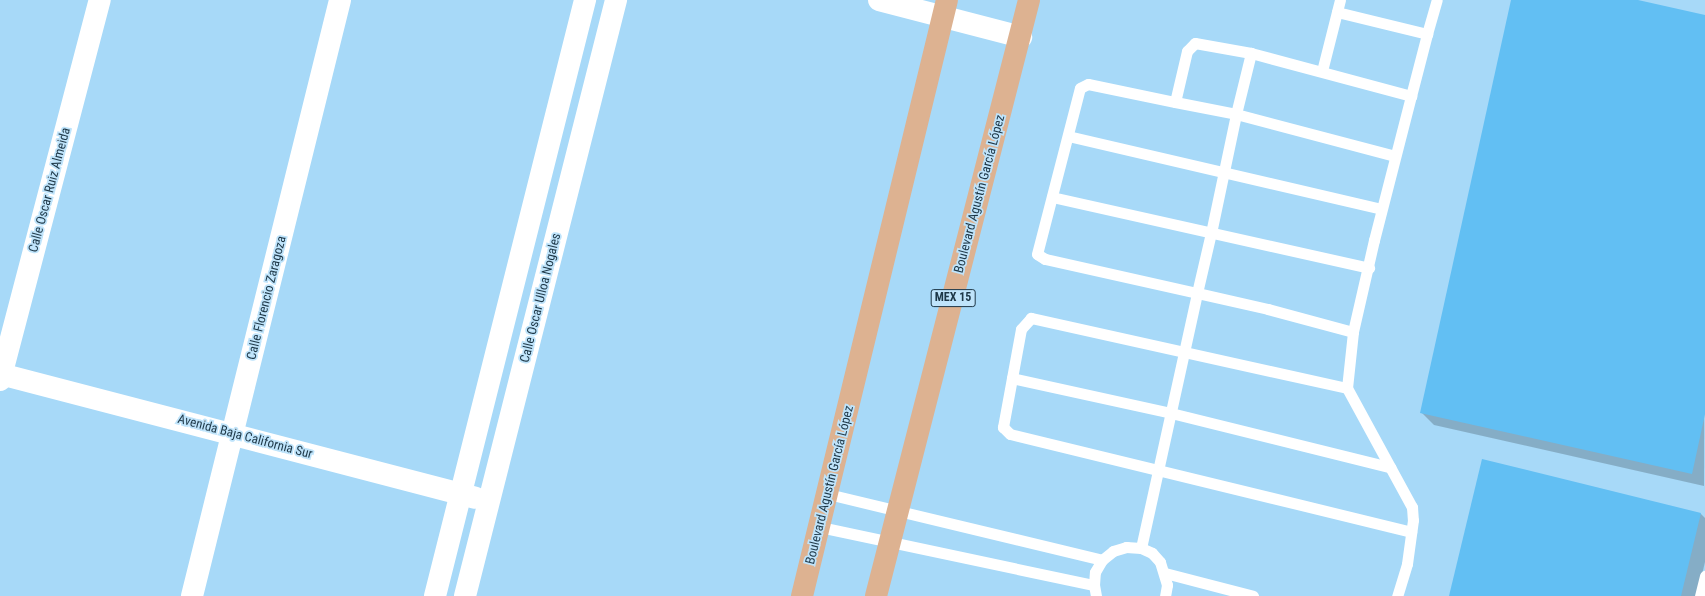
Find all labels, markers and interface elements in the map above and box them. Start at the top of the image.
street label: Boulevard Agustín García López [951,113,1009,275]
street label: Calle Oscar Ruiz Almeida [26,126,74,254]
street label: Calle Oscar Ulloa Nogales [517,232,565,364]
street label: Calle Florencio Zaragoza [244,235,290,361]
road number: MEX 15 [930,288,976,308]
street label: Boulevard Agustín García López [803,404,857,566]
street label: Avenida Baja California Sur [176,412,314,462]

